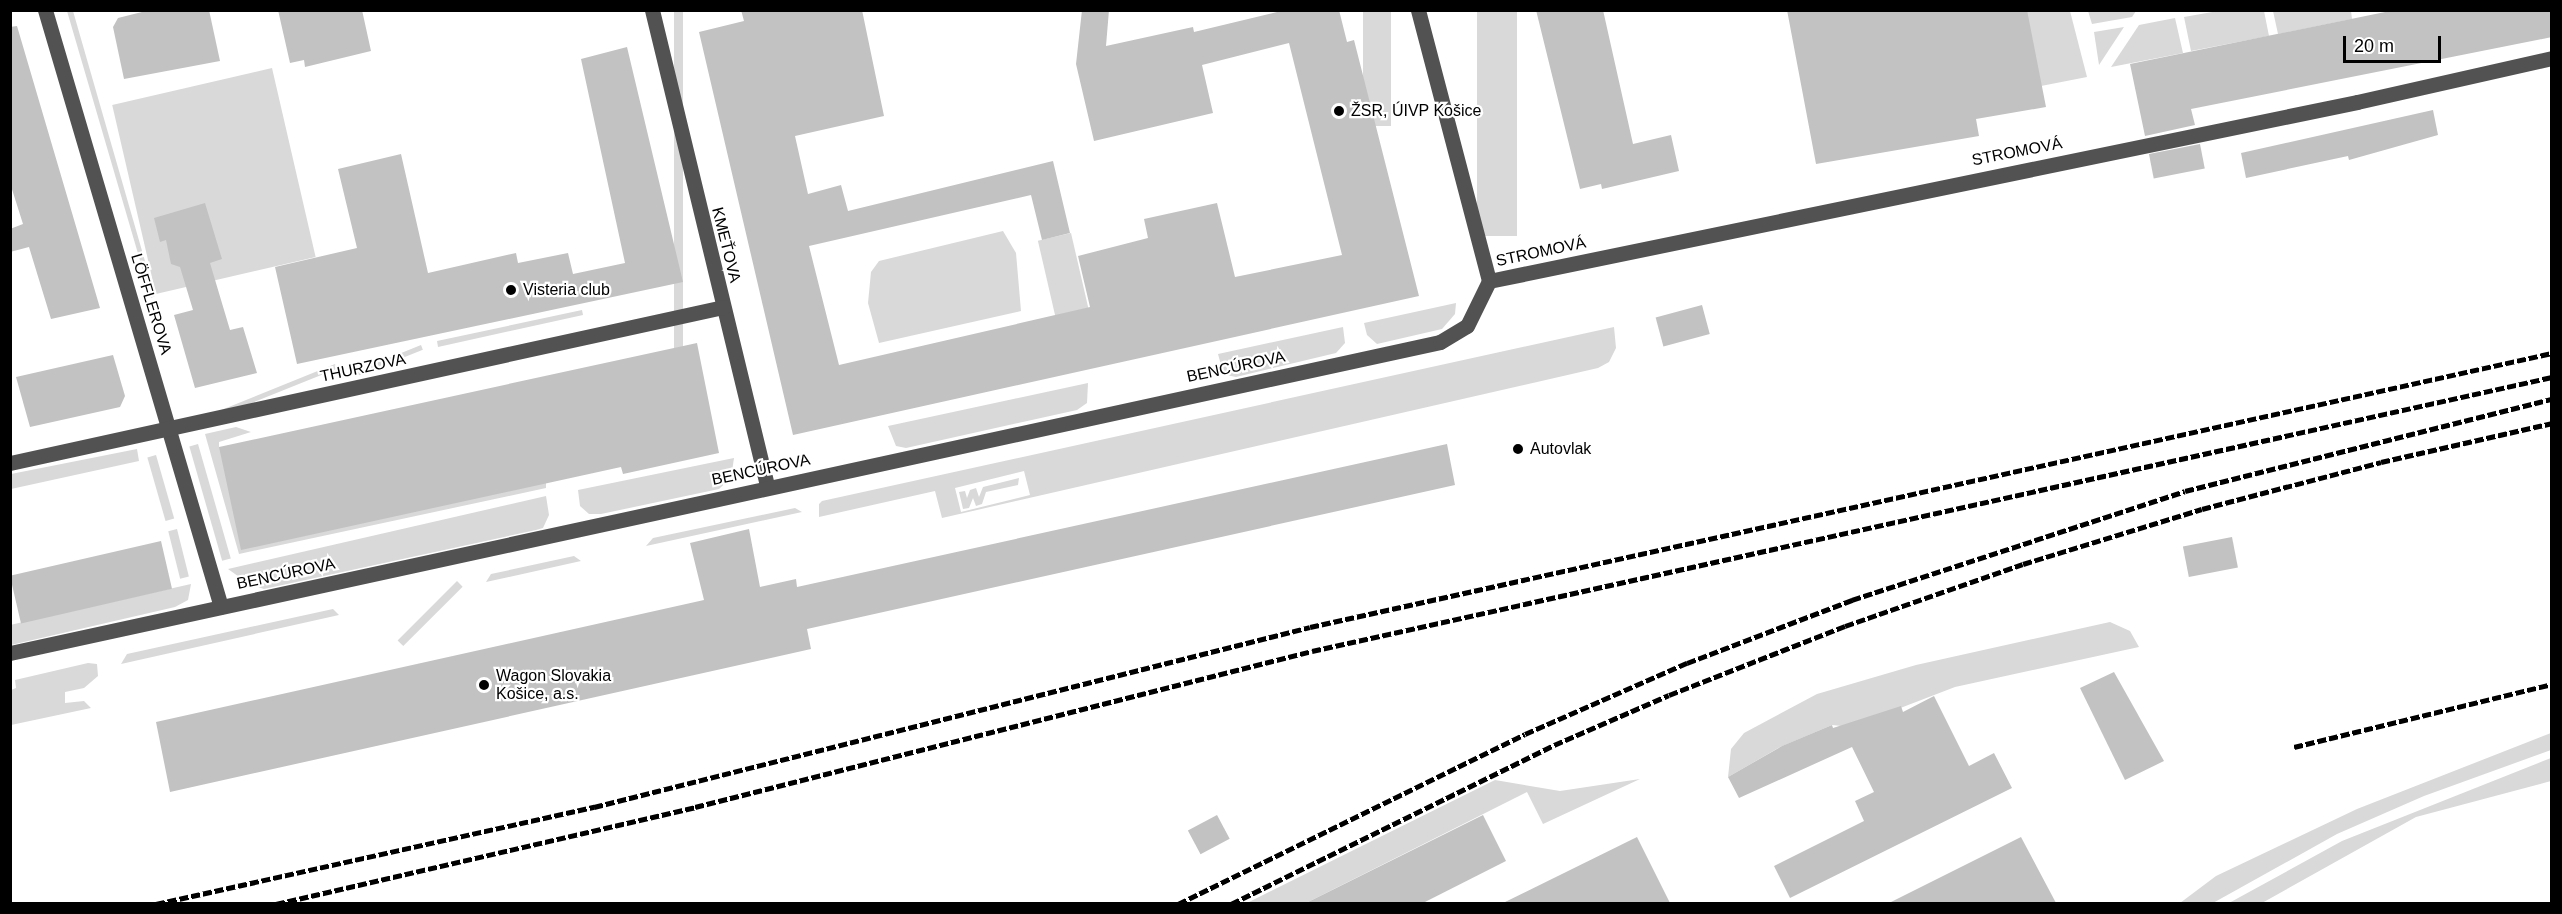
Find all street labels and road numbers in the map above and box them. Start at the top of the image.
street label: STROMOVÁ [1970,134,2064,170]
street label: KMEŤOVA [707,205,745,285]
street label: STROMOVÁ [1494,233,1588,271]
street label: LÖFFLEROVA [127,251,175,357]
street label: BENCÚROVA [1185,347,1287,387]
street label: THURZOVA [319,350,407,386]
street label: BENCÚROVA [710,450,812,490]
street label: BENCÚROVA [235,554,337,594]

